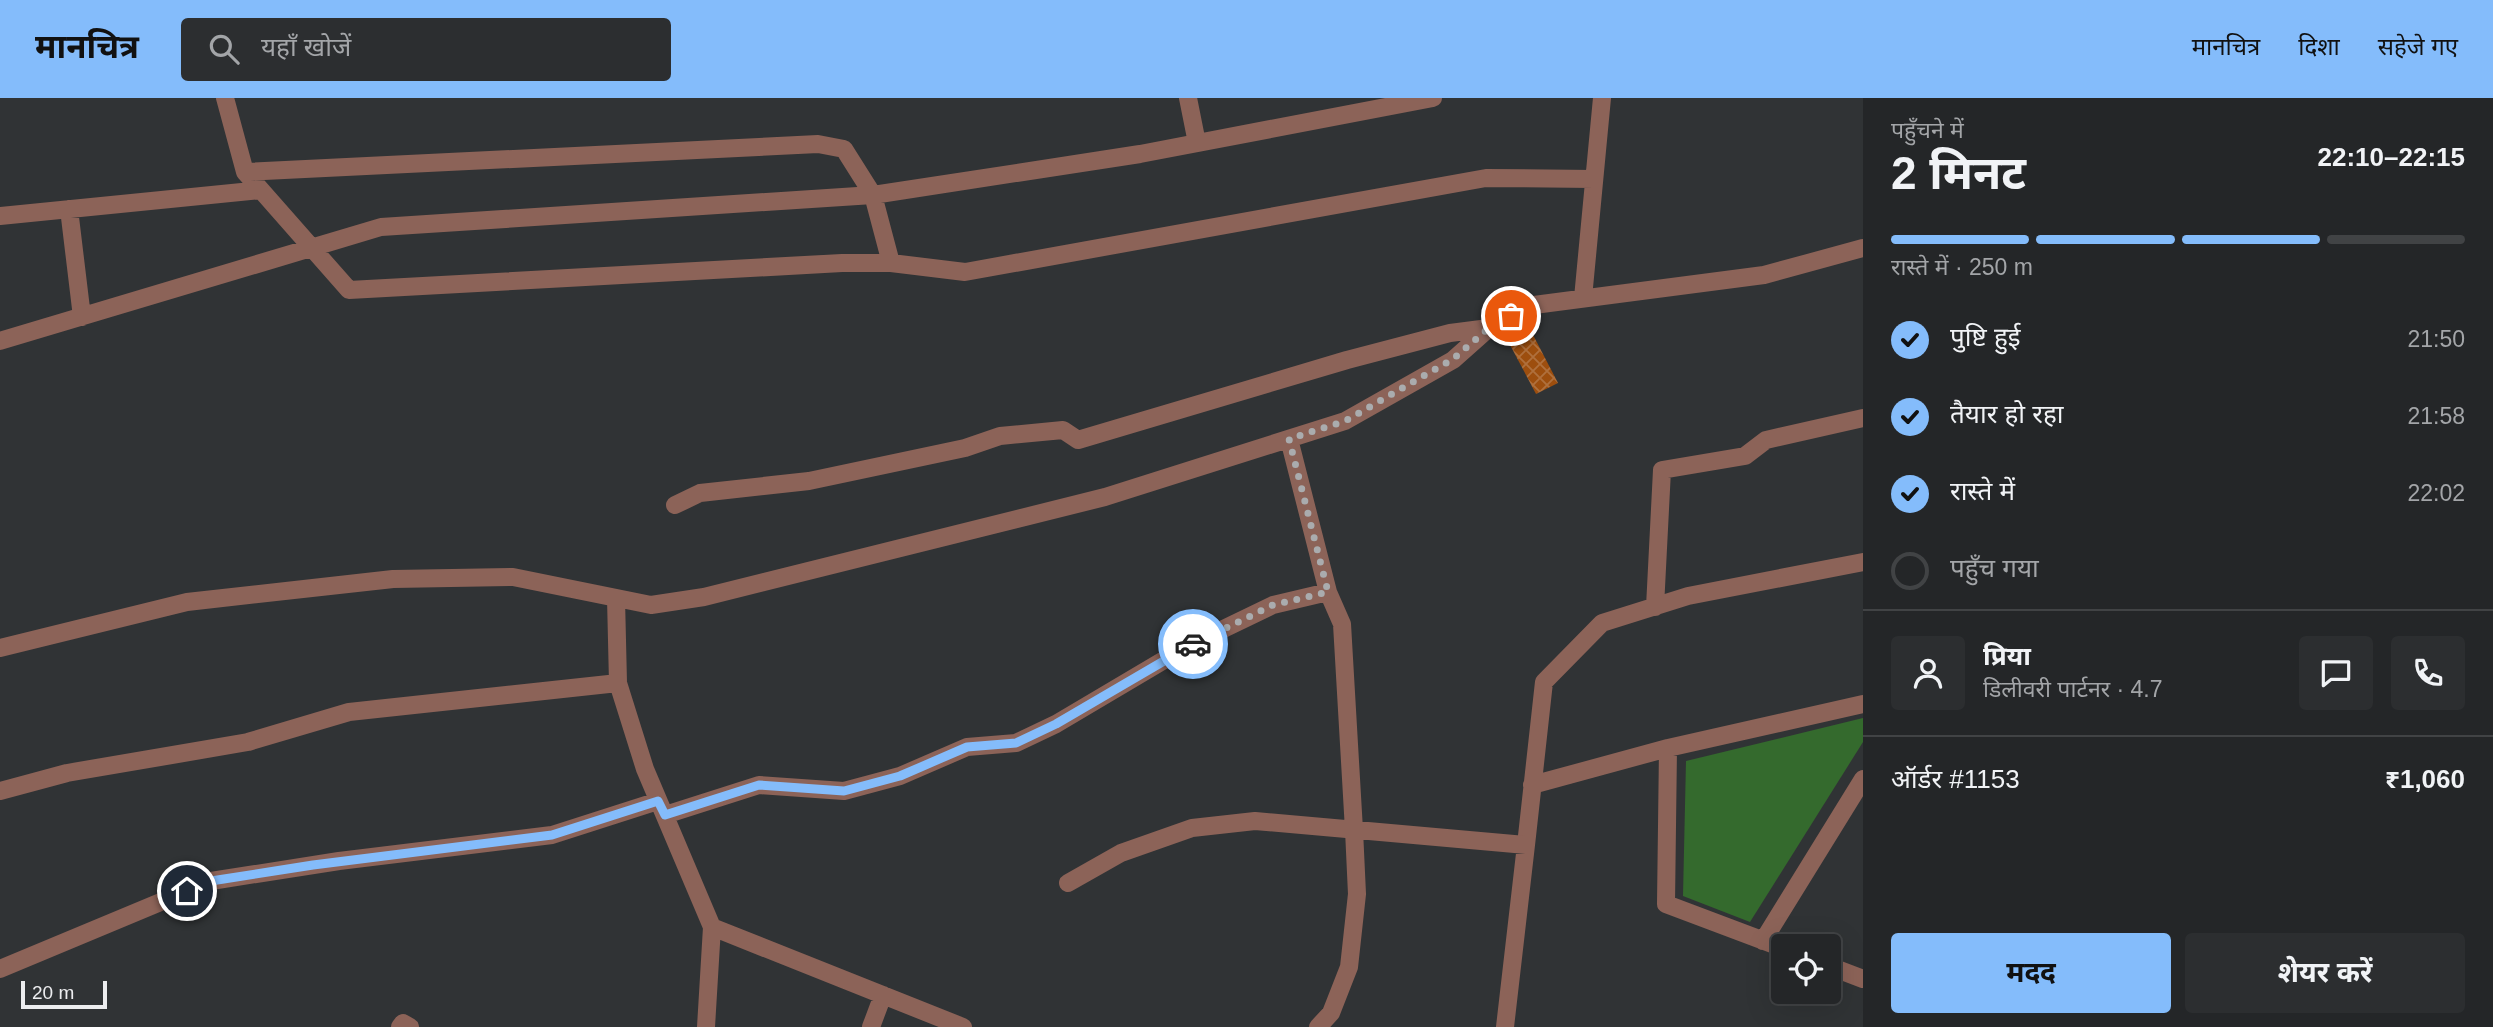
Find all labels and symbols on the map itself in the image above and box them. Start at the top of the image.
pin [1481,286,1541,346]
courier [1158,609,1228,679]
pin [157,861,217,921]
scale bar [21,978,107,1010]

